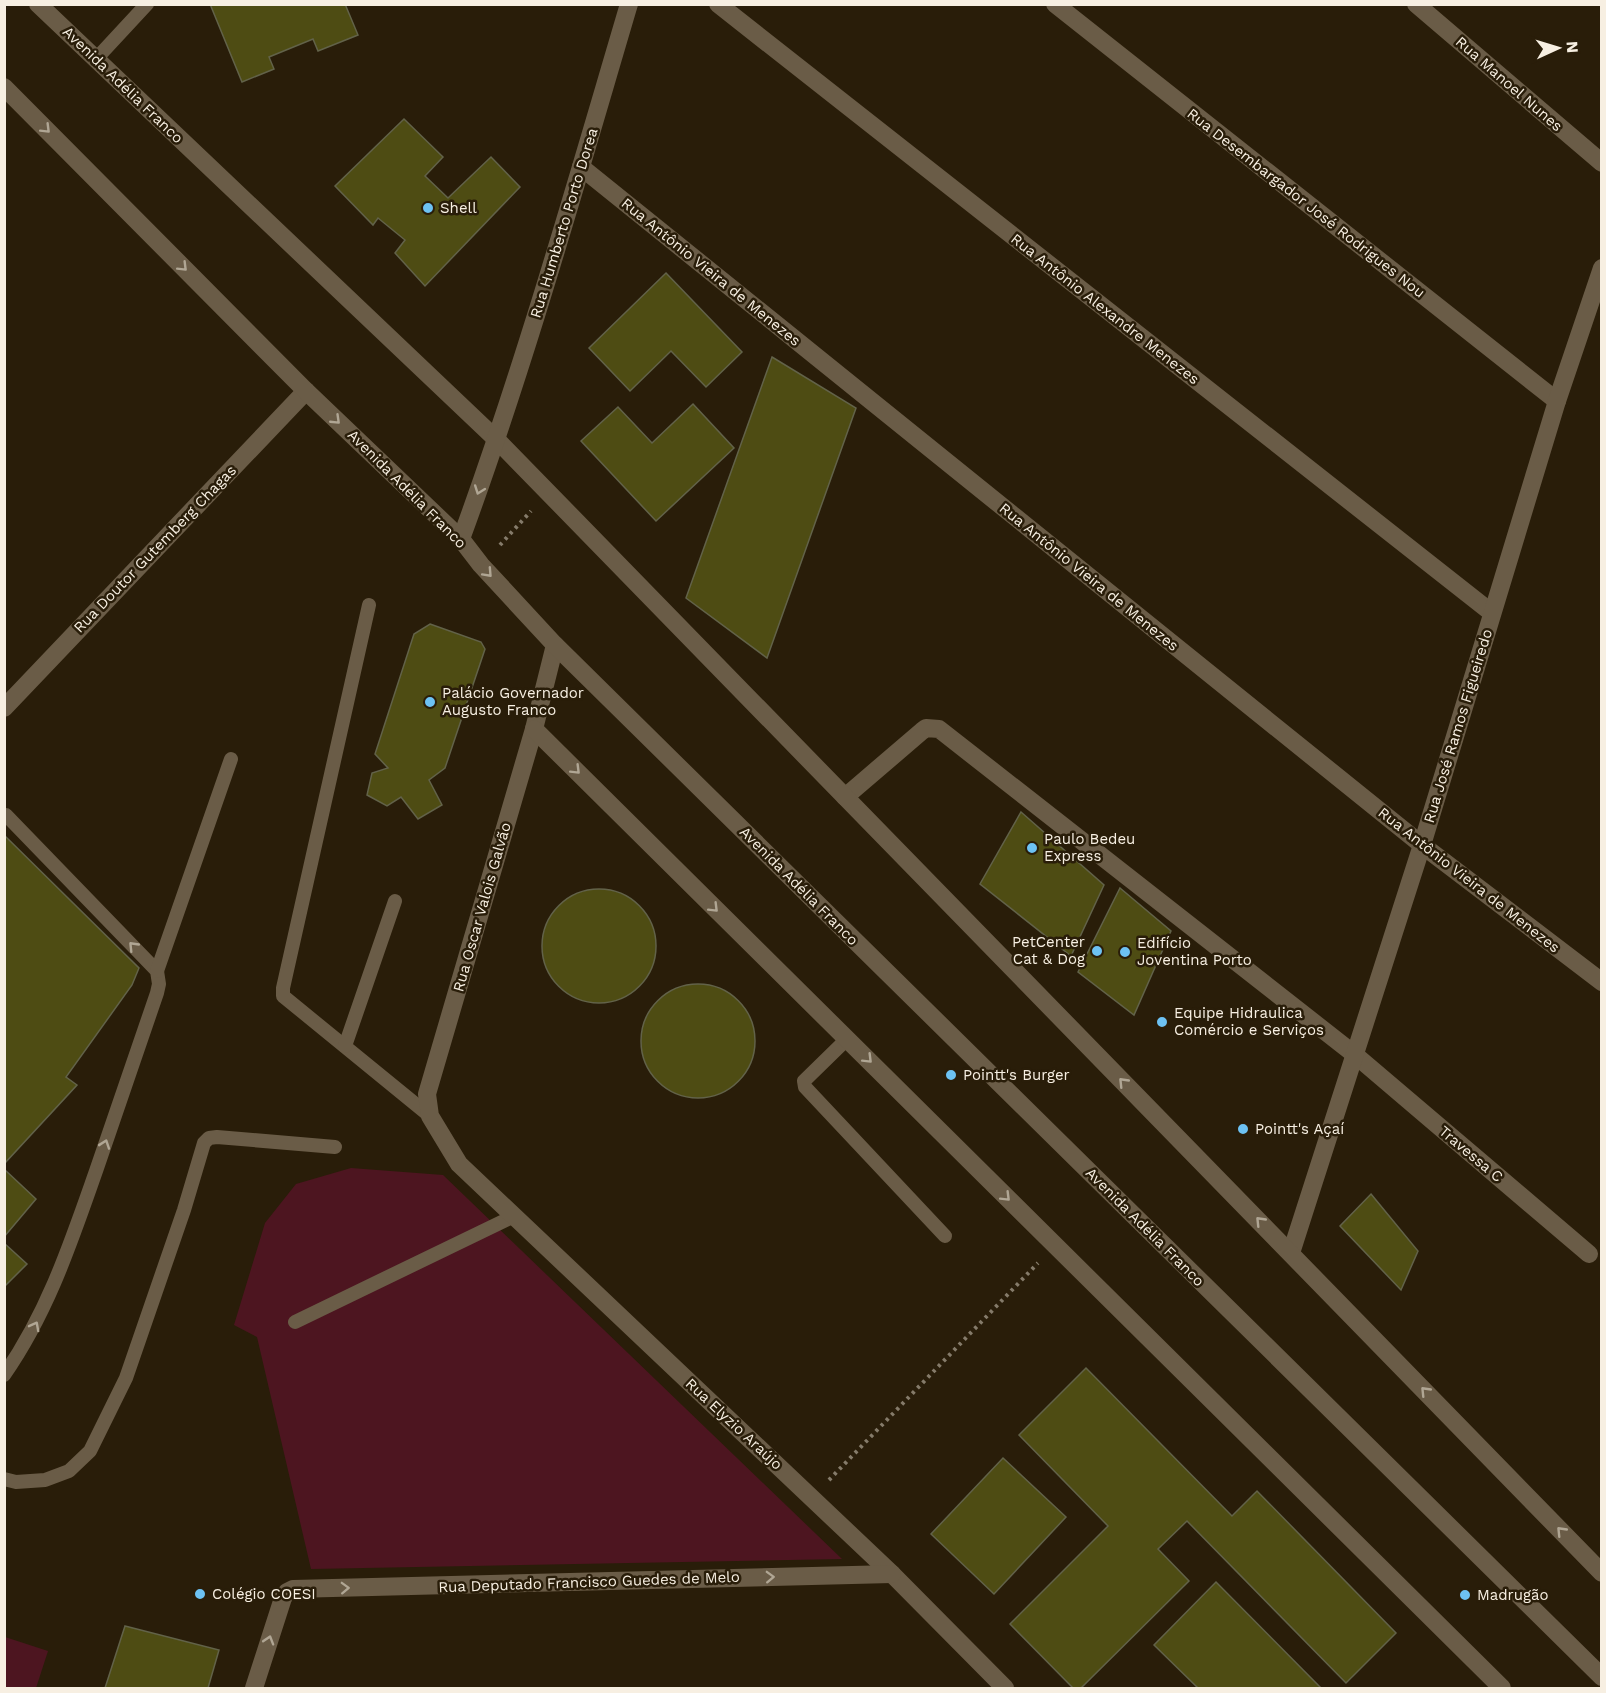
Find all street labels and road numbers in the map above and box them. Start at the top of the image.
street label: Avenida Adélia Franco [59,23,187,147]
street label: Rua Manoel Nunes [1452,33,1566,135]
street label: Rua Desembargador José Rodrigues Nou [1183,104,1429,302]
street label: Rua Humberto Porto Dorea [526,125,602,320]
street label: Rua Antônio Vieira de Menezes [618,194,804,350]
street label: Rua Antônio Alexandre Menezes [1007,230,1203,388]
street label: Avenida Adélia Franco [344,426,470,552]
street label: Rua Doutor Gutemberg Chagas [70,461,240,637]
street label: Rua Antônio Vieira de Menezes [996,499,1182,655]
street label: Rua José Ramos Figueiredo [1420,627,1496,825]
street label: Rua Antônio Vieira de Menezes [1375,804,1563,957]
street label: Rua Oscar Valois Galvão [449,820,515,994]
street label: Avenida Adélia Franco [736,823,862,949]
street label: Travessa C [1435,1122,1507,1186]
street label: Avenida Adélia Franco [1082,1164,1208,1290]
street label: Rua Elyzio Araújo [682,1374,786,1474]
street label: Rua Deputado Francisco Guedes de Melo [438,1568,740,1596]

